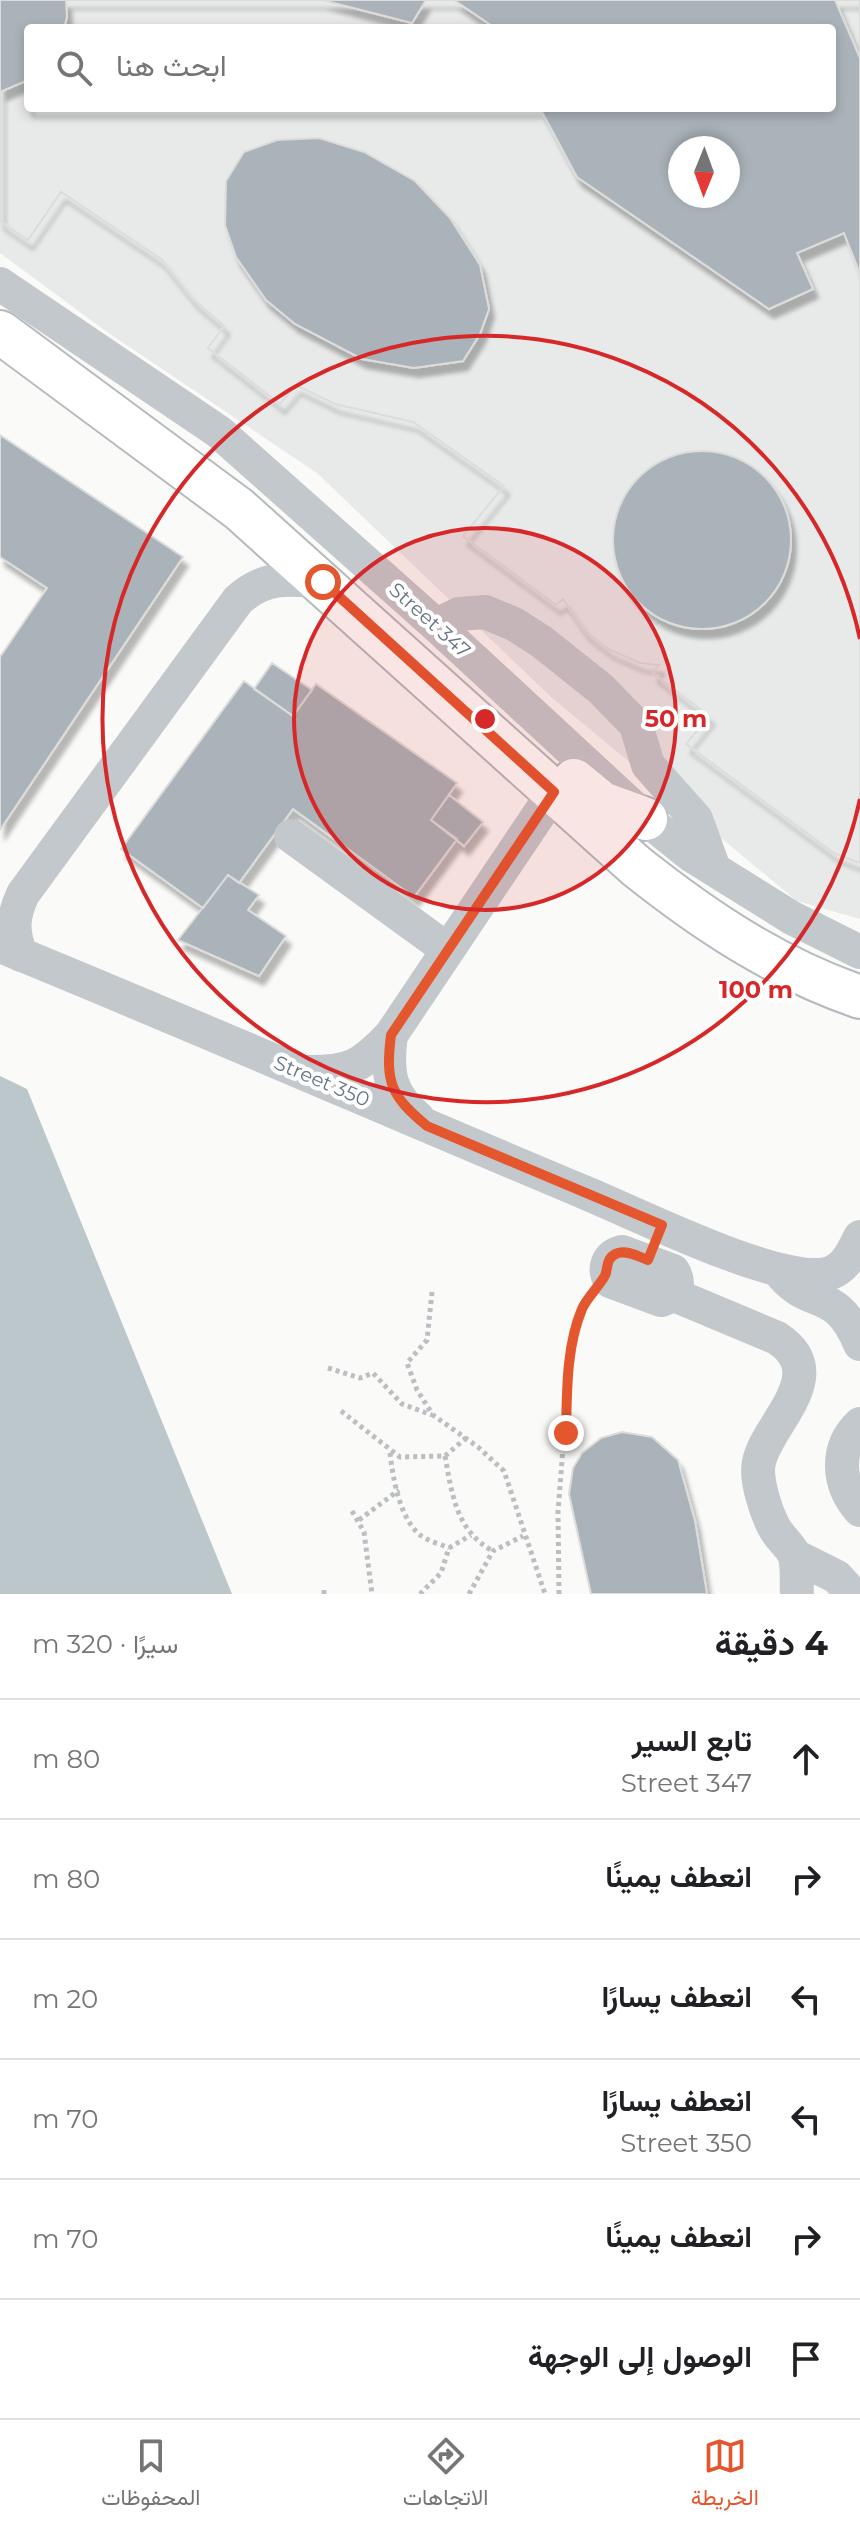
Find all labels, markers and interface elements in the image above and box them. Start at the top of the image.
search box [24,24,836,112]
icon: search [52,46,96,90]
text: ابحث هنا [116,47,227,84]
north arrow [668,136,740,208]
route start [305,564,341,600]
street label: Street 347 [384,577,476,663]
text: 50 m [645,704,707,733]
centre of rings [471,705,499,733]
text: 100 m [719,975,793,1004]
street label: Street 350 [271,1050,373,1112]
route end [548,1415,584,1451]
text: 4 دقيقة [715,1622,828,1664]
text: سيرًا · 320 m [32,1628,178,1660]
text: تابع السير [632,1722,752,1759]
icon: ahead [784,1737,828,1781]
text: 80 m [32,1743,100,1775]
text: Street 347 [621,1767,752,1799]
icon: right [784,1857,828,1901]
text: انعطف يمينًا [605,1858,752,1895]
text: 80 m [32,1863,100,1895]
icon: left [784,1977,828,2021]
text: انعطف يسارًا [602,1978,752,2015]
text: 20 m [32,1983,98,2015]
text: انعطف يسارًا [602,2082,752,2119]
icon: left [784,2097,828,2141]
text: 70 m [32,2103,98,2135]
text: Street 350 [620,2127,752,2159]
icon: right [784,2217,828,2261]
text: انعطف يمينًا [605,2218,752,2255]
text: 70 m [32,2223,98,2255]
icon: arrive [784,2337,828,2381]
text: الوصول إلى الوجهة [528,2338,752,2375]
tab: المحفوظات [101,2434,200,2517]
tab: الاتجاهات [403,2434,488,2517]
tab: الخريطة [691,2434,759,2517]

